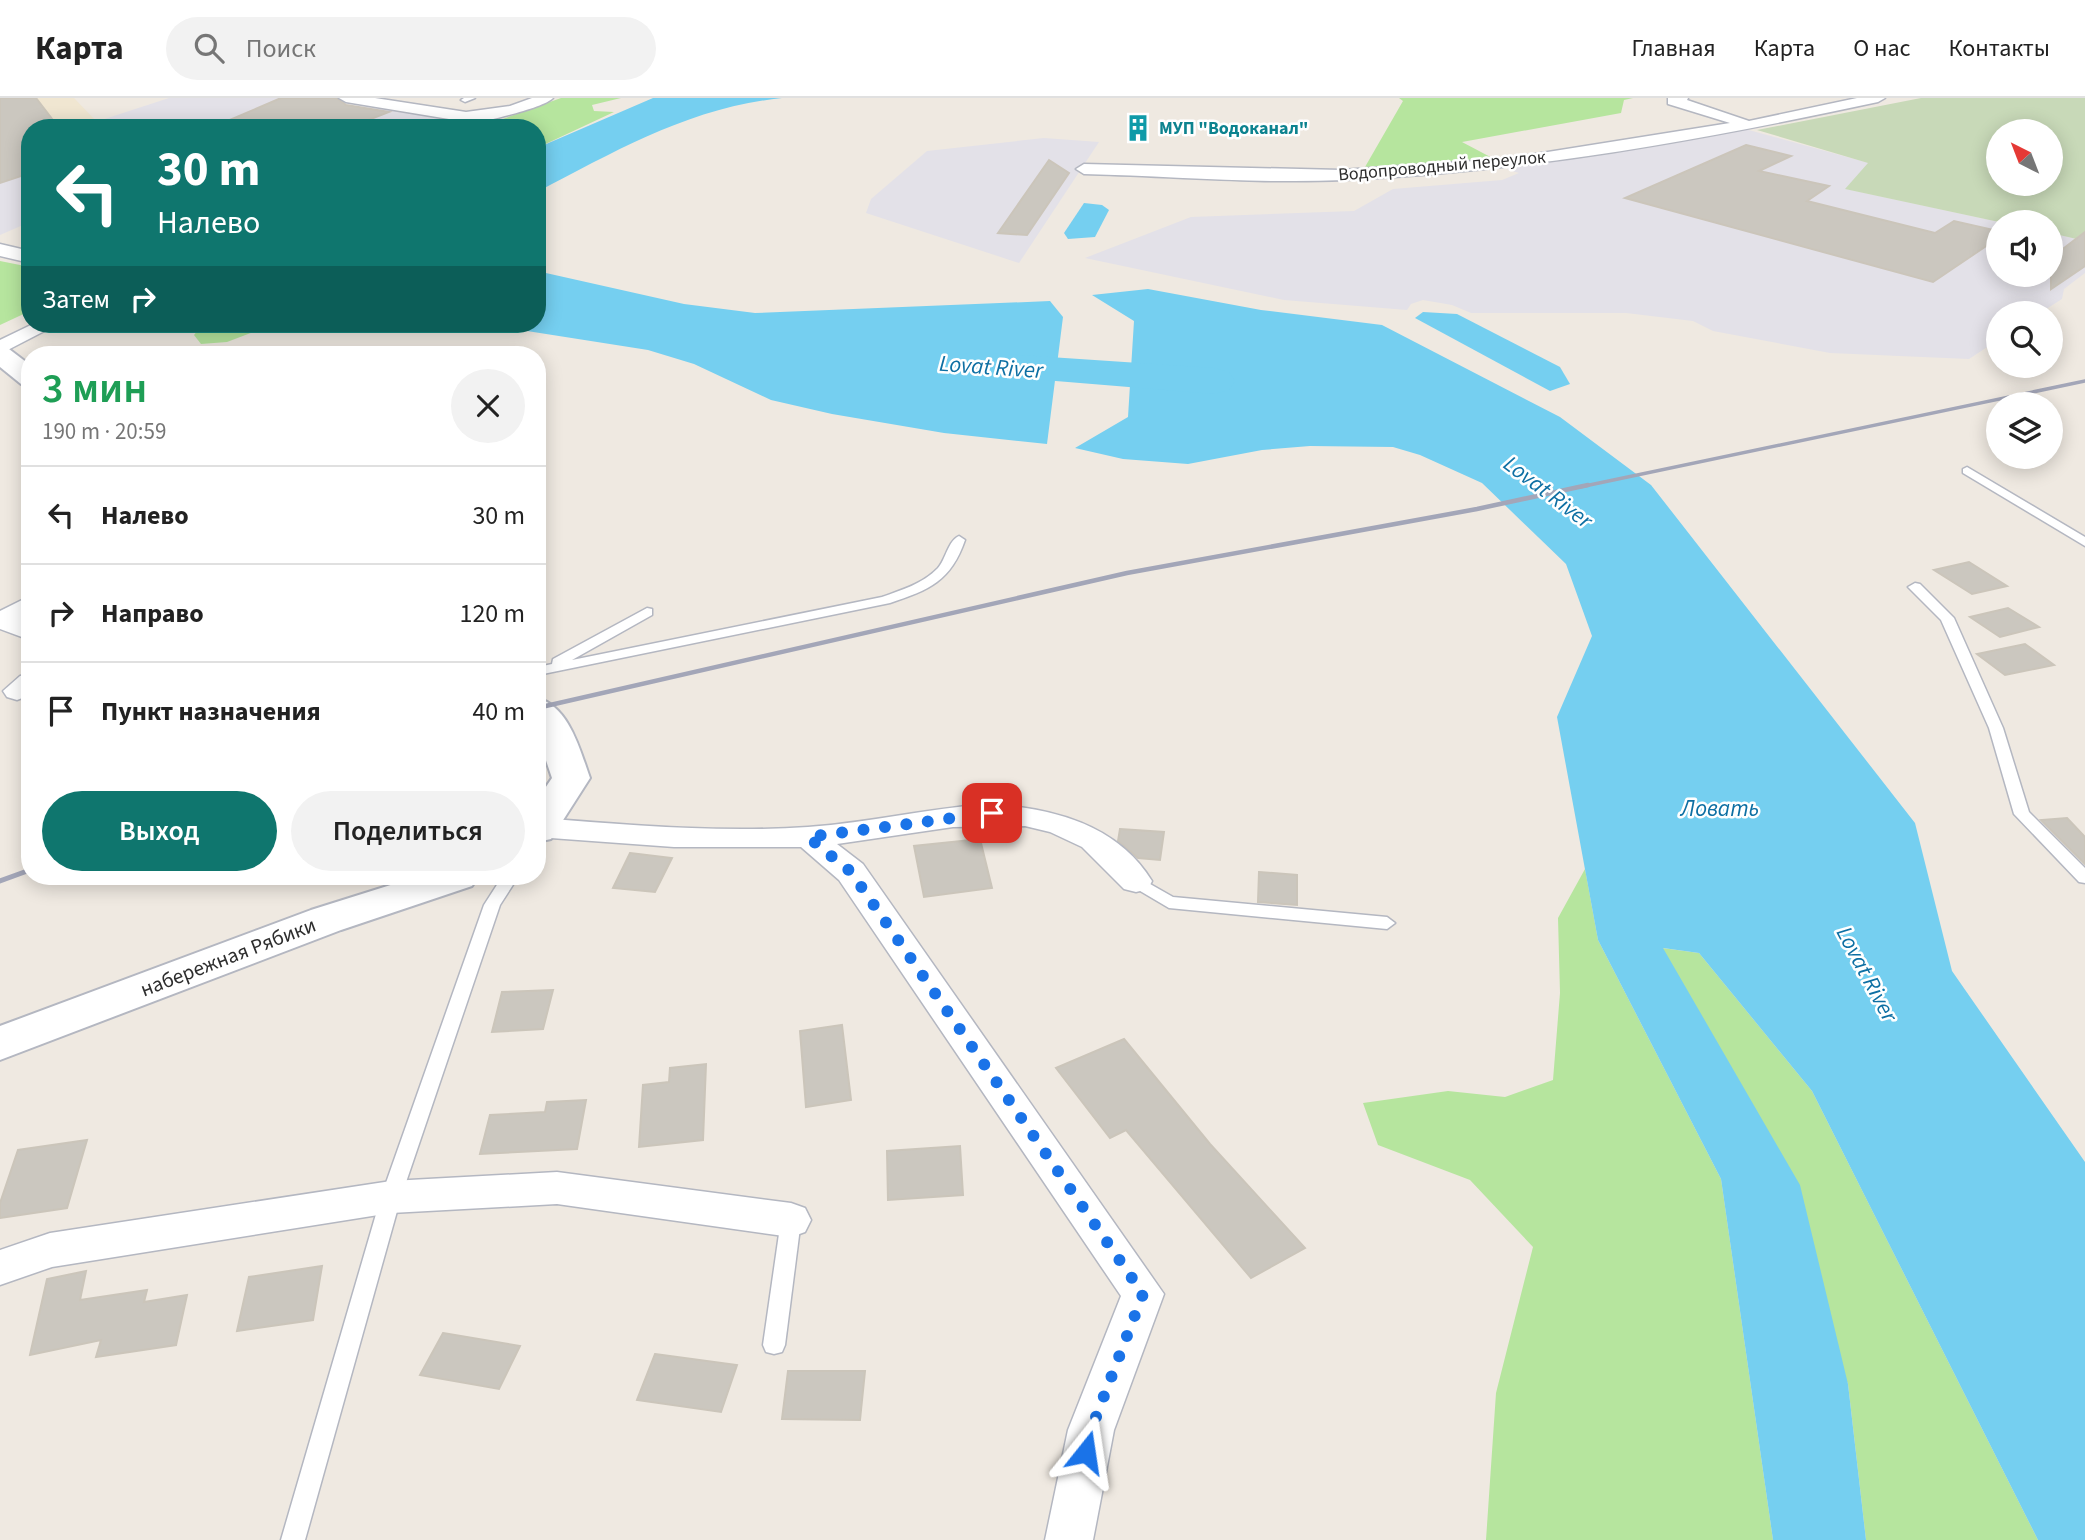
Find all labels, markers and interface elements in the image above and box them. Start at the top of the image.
search box [166,17,656,80]
text: Карта [35,25,124,72]
icon: search [190,29,228,67]
text: Поиск [246,30,316,67]
text: Главная [1631,31,1716,66]
text: Карта [1754,31,1815,66]
text: О нас [1853,31,1910,66]
text: Контакты [1948,31,2050,66]
building icon: МУП "Водоканал" [1123,113,1153,143]
place label: МУП "Водоканал" [1159,116,1308,141]
north arrow [1986,119,2063,196]
map controls [1986,119,2063,469]
text: 30 m [157,135,261,205]
street label: Водопроводный переулок [1337,144,1547,188]
icon: left [42,147,133,238]
text: Налево [157,200,260,246]
button: sound [1986,210,2063,287]
icon: right [124,280,162,318]
text: Затем [42,281,110,318]
button: search [1986,301,2063,378]
water label: Lovat River [938,347,1045,387]
text: 3 мин [42,359,147,419]
button: close [451,369,525,443]
button: layers [1986,392,2063,469]
text: 190 m · 20:59 [42,415,166,448]
water label: Lovat River [1497,448,1600,537]
icon: left [42,496,80,534]
text: Налево [101,497,189,534]
text: 30 m [472,497,525,534]
icon: right [42,594,80,632]
text: Направо [101,595,204,632]
text: 120 m [459,595,525,632]
icon: arrive [42,692,80,730]
text: Пункт назначения [101,693,321,730]
text: 40 m [472,693,525,730]
pin [962,783,1022,843]
button: Выход [42,791,277,871]
button: Поделиться [291,791,525,871]
water label: Ловать [1679,792,1759,825]
icon: arrive [973,794,1011,832]
street label: набережная Рябики [136,910,320,1004]
water label: Lovat River [1828,920,1906,1029]
position arrow [1049,1415,1123,1489]

